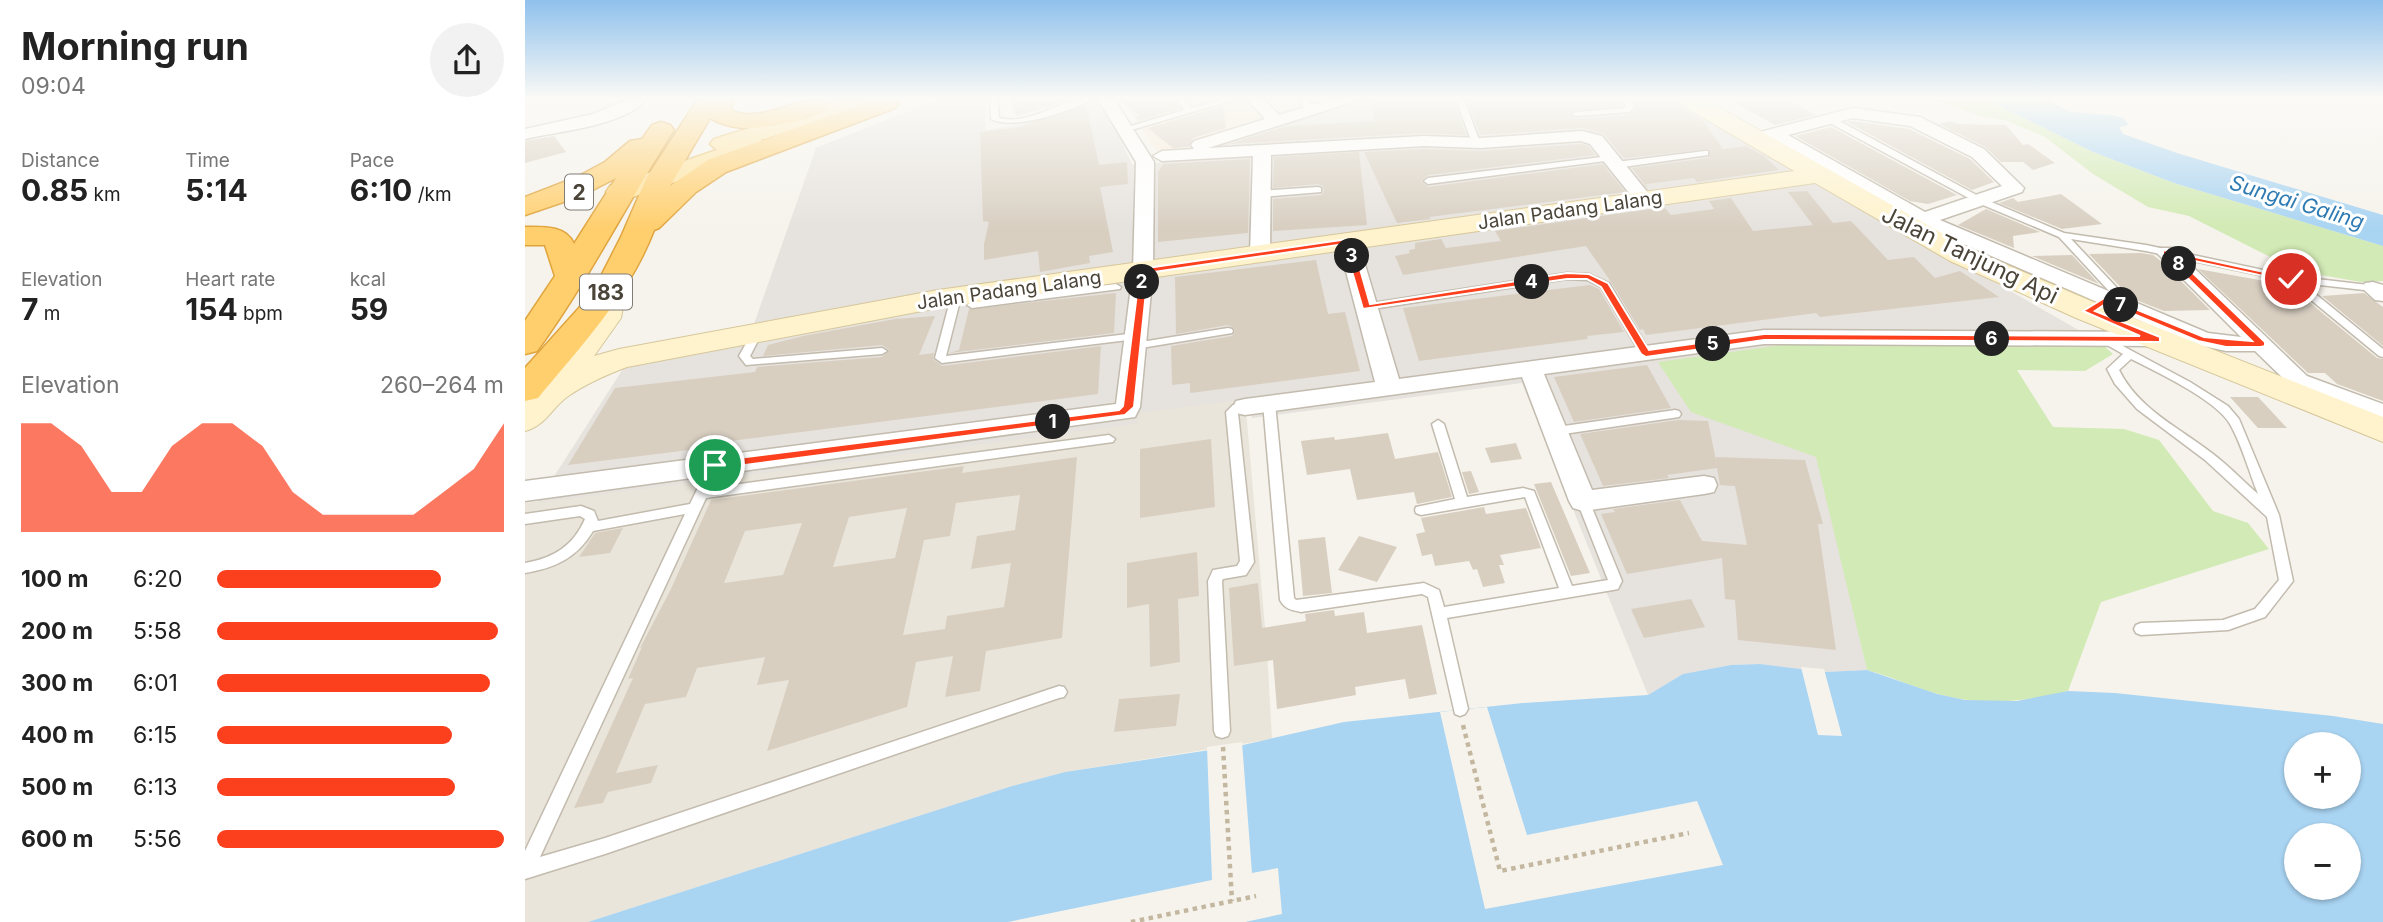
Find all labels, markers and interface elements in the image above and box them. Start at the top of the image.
text: Morning run [21,23,249,69]
button: share [430,23,504,97]
text: 09:04 [21,72,86,100]
text: Distance [21,149,99,172]
text: Time [185,149,230,172]
text: Pace [350,149,394,172]
water label: Sungai Galing [2227,170,2367,234]
text: 0.85 [21,172,88,208]
text: 5:14 [185,172,248,208]
text: 6:10 [350,172,412,208]
road number: 2 [565,174,593,210]
text: km [88,183,121,206]
text: /km [412,183,452,206]
street label: Jalan Padang Lalang [1476,186,1664,234]
street label: Jalan Tanjung Api [1877,200,2063,310]
pin: 3 [1335,238,1369,274]
text: 3 [1345,244,1358,267]
pin: 8 [2161,246,2197,282]
pin [2261,249,2321,309]
text: 8 [2172,252,2185,275]
icon: check [2272,260,2310,298]
pin: 2 [1125,264,1159,300]
pin: 4 [1515,264,1549,300]
street label: Jalan Padang Lalang [915,266,1103,314]
text: Elevation [21,268,102,291]
text: Heart rate [185,268,275,291]
text: kcal [350,268,386,291]
text: 2 [1136,270,1147,293]
text: 4 [1525,270,1538,293]
road number: 183 [580,274,632,310]
pin: 7 [2103,288,2139,322]
text: 7 [21,291,38,327]
text: 154 [185,291,238,327]
text: 59 [350,291,388,327]
text: 7 [2115,293,2126,316]
text: m [38,302,60,325]
text: bpm [238,302,283,325]
pin: 6 [1975,322,2009,356]
pin: 5 [1695,326,1731,362]
text: 6 [1985,327,1998,350]
text: 5 [1706,332,1719,355]
text: Elevation [21,371,120,399]
text: 260–264 m [380,371,504,399]
pin: 1 [1035,404,1071,440]
text: 1 [1048,410,1057,433]
pin [685,435,745,495]
icon: arrive [696,446,734,484]
text: 100 m [21,565,88,593]
text: 6:20 [133,565,182,593]
text: 200 m [21,617,93,645]
text: 5:58 [133,617,182,645]
text: 300 m [21,669,93,697]
text: 6:01 [133,669,178,697]
text: 400 m [21,721,94,749]
text: 6:15 [133,721,177,749]
map controls [2284,732,2361,900]
button: + [2284,732,2361,809]
text: 500 m [21,773,93,801]
text: 6:13 [133,773,177,801]
button: − [2284,823,2361,900]
text: 600 m [21,825,93,853]
text: 5:56 [133,825,182,853]

